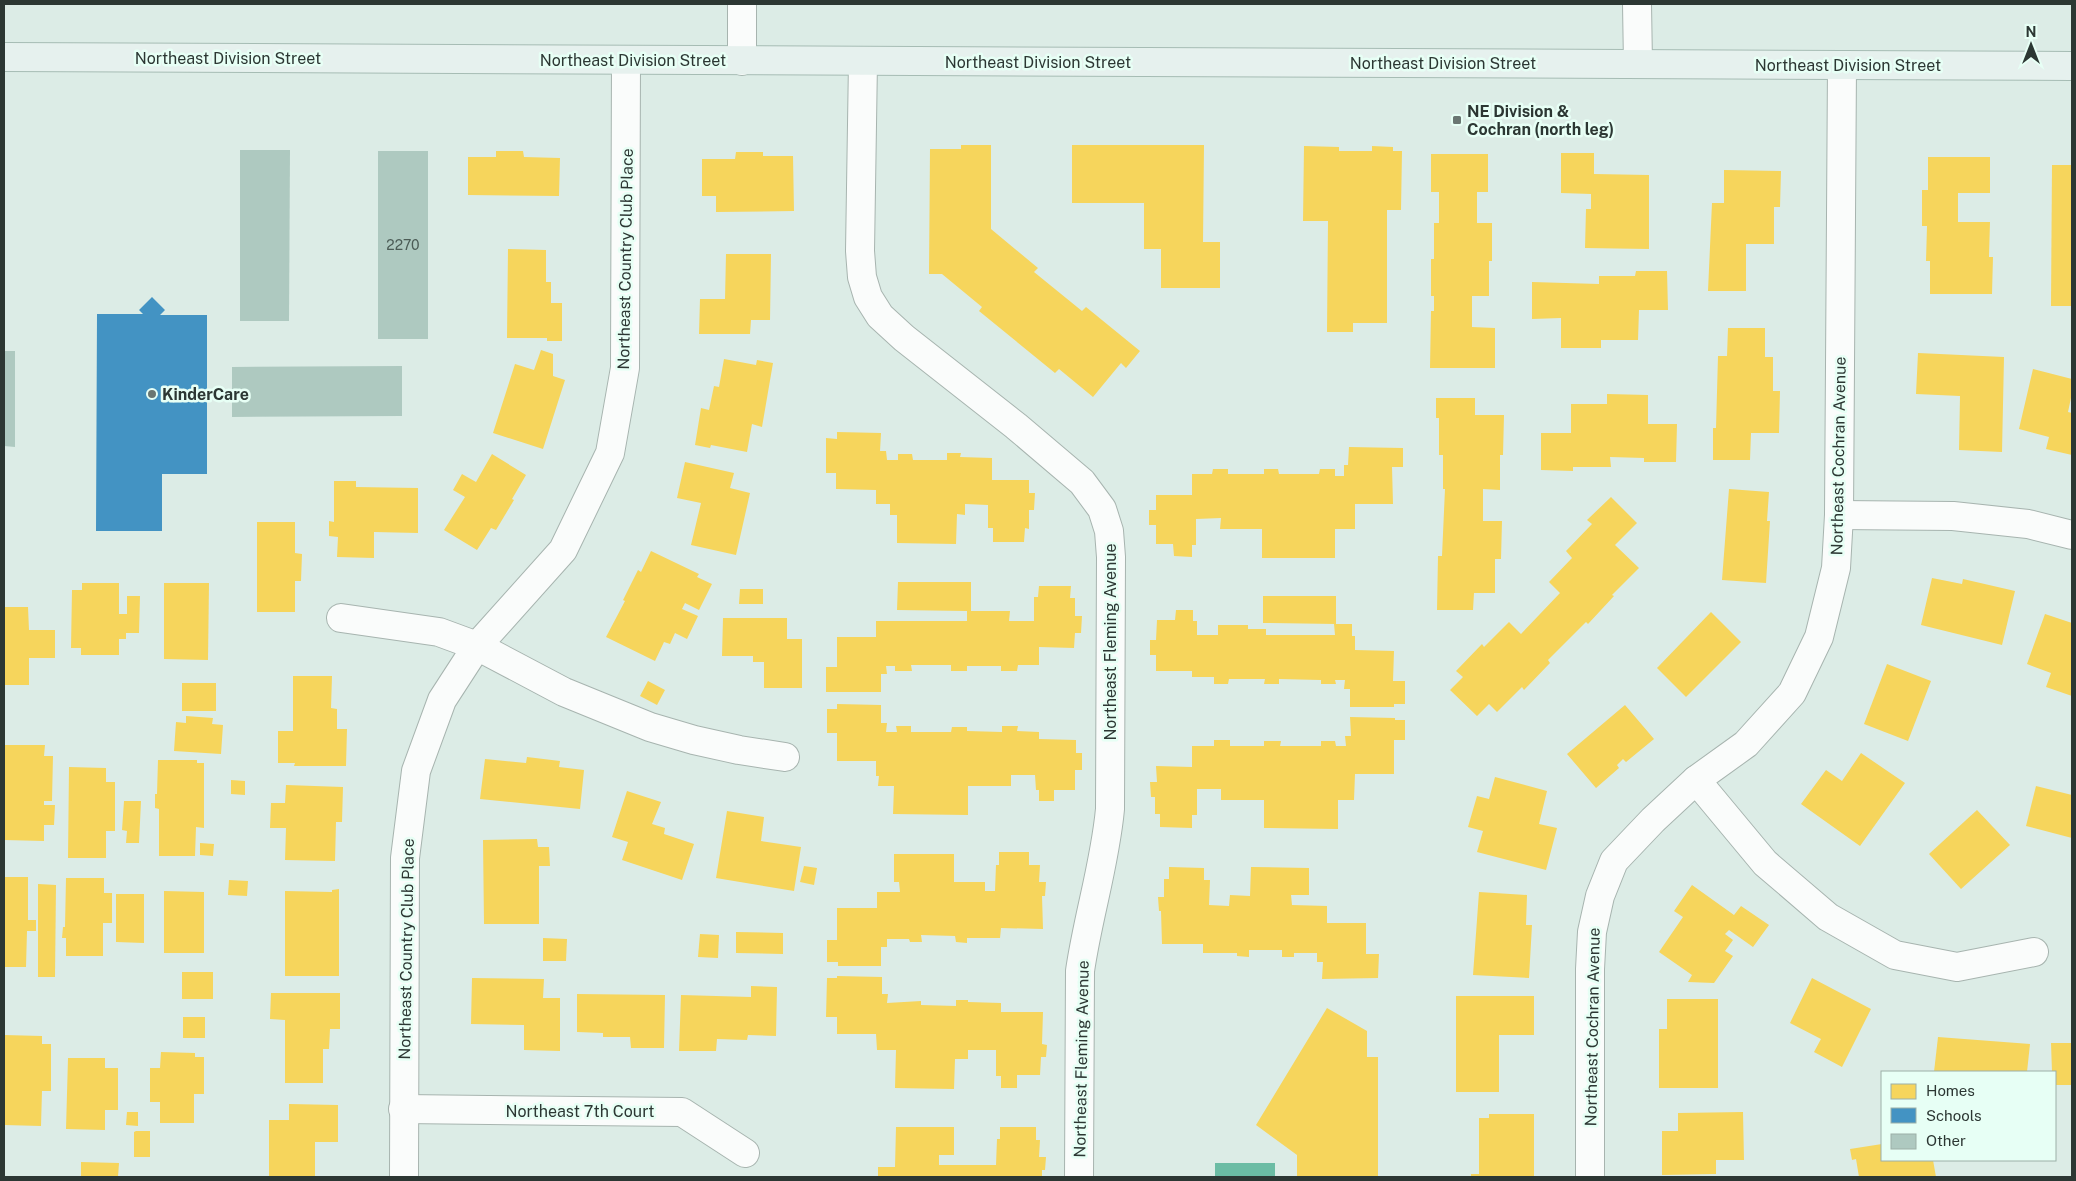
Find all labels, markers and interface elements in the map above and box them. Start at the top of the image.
north arrow [2006,20,2056,70]
text: N [2026,24,2036,40]
street label: Northeast Division Street [135,49,321,68]
street label: Northeast Division Street [540,51,726,70]
street label: Northeast Division Street [945,53,1131,72]
street label: Northeast Division Street [1350,54,1536,73]
street label: Northeast Division Street [1755,56,1941,75]
place label: NE Division & Cochran (north leg) [1467,102,1614,139]
marker: NE Division & Cochran (north leg) [1451,114,1463,126]
street label: Northeast Country Club Place [614,148,637,370]
house number: 2270 [386,237,420,253]
street label: Northeast Cochran Avenue [1827,356,1850,556]
place label: KinderCare [162,385,249,404]
marker: KinderCare [146,388,158,400]
street label: Northeast Fleming Avenue [1101,543,1120,741]
street label: Northeast Country Club Place [395,838,418,1060]
street label: Northeast Cochran Avenue [1581,927,1604,1127]
street label: Northeast Fleming Avenue [1070,960,1093,1158]
legend [1881,1071,2056,1161]
text: Homes [1926,1082,1975,1099]
street label: Northeast 7th Court [506,1102,654,1121]
text: Schools [1926,1107,1982,1124]
text: Other [1926,1132,1966,1149]

